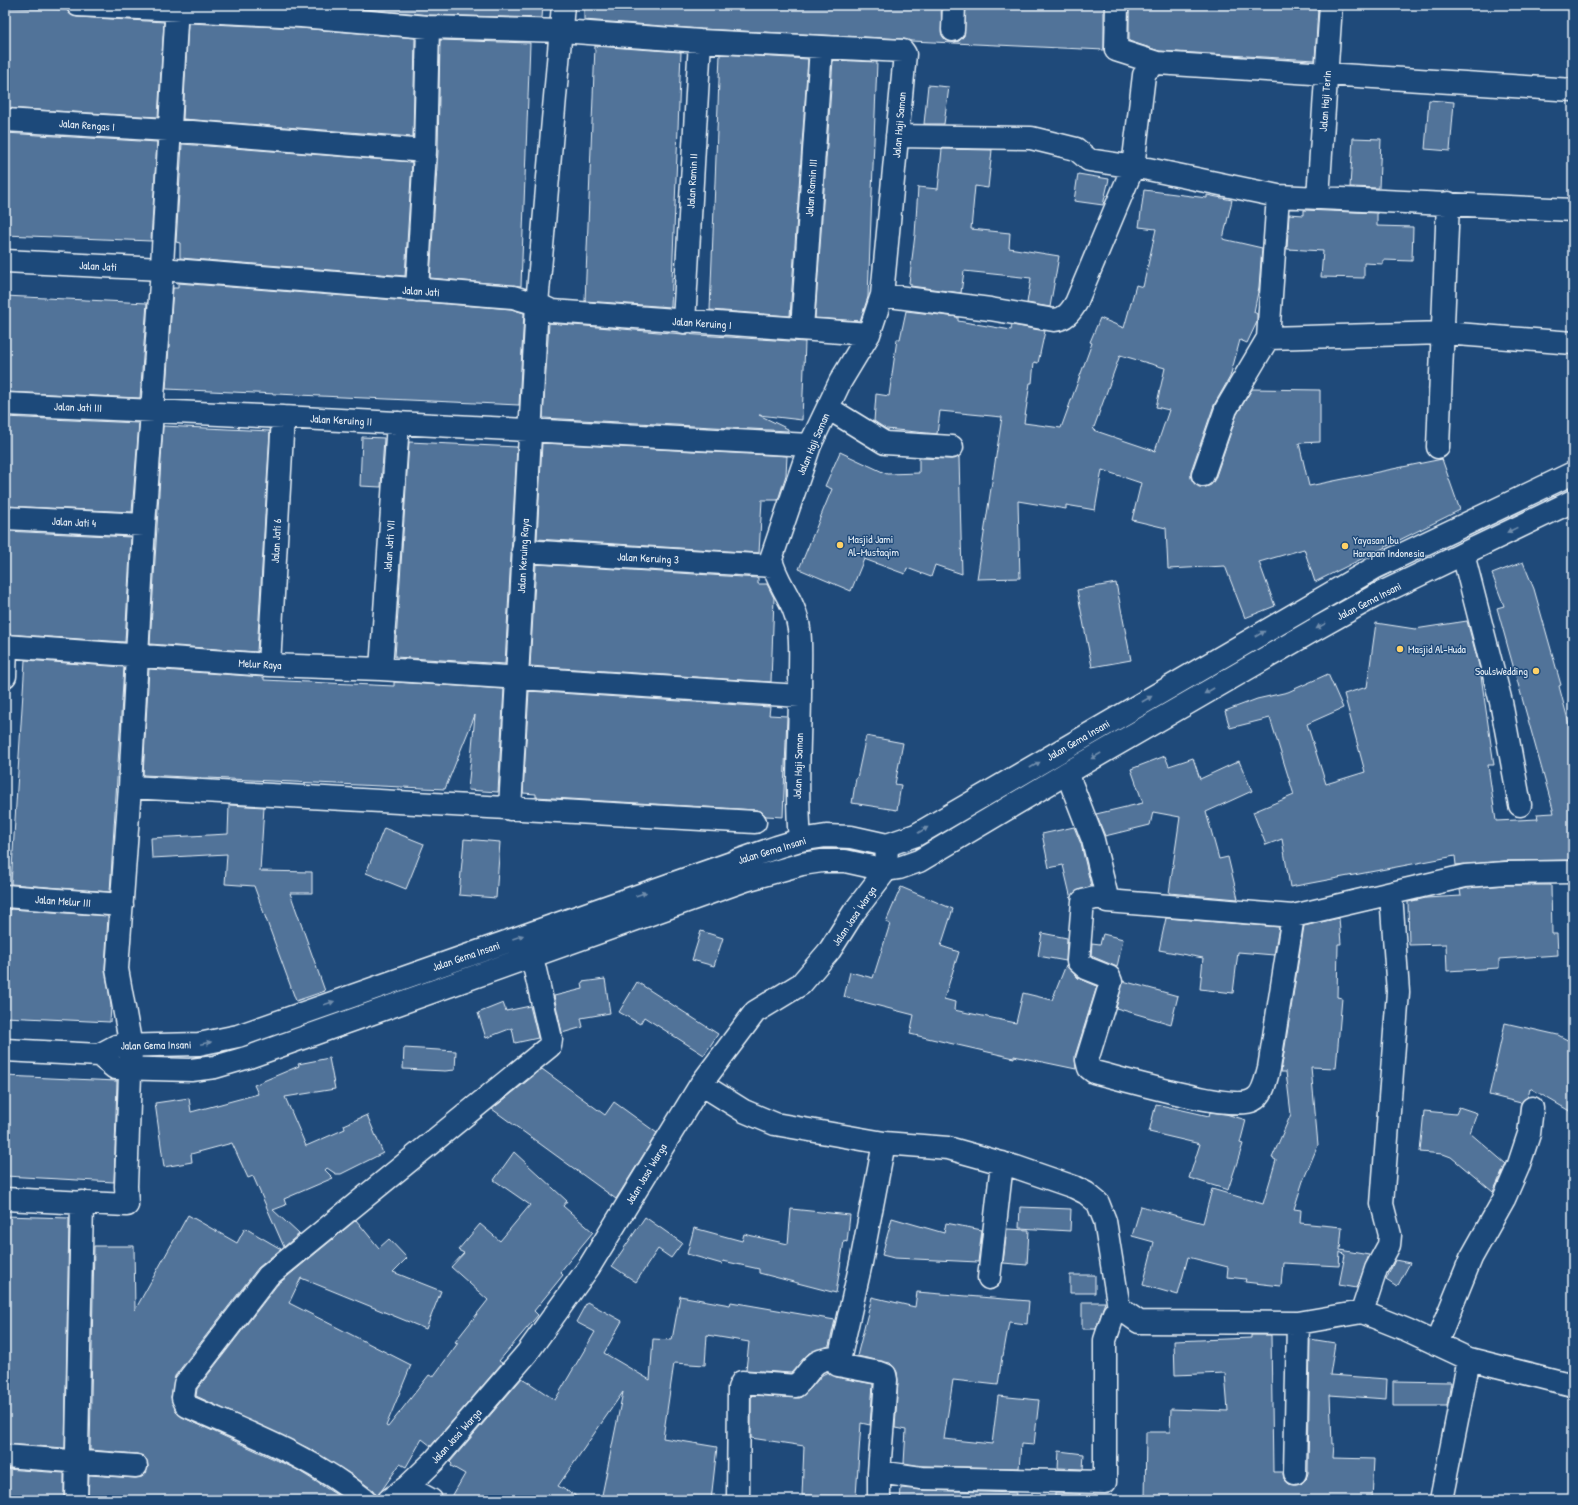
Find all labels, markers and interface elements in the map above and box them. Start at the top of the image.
street label: Jalan Haji Terin [1316,70,1334,132]
street label: Jalan Haji Saman [889,91,909,159]
street label: Jalan Rengas I [59,116,115,134]
street label: Jalan Ramin II [684,153,700,209]
street label: Jalan Ramin III [802,159,820,217]
street label: Jalan Jati [79,258,117,274]
street label: Jalan Jati [402,283,440,299]
street label: Jalan Keruing I [672,314,732,332]
street label: Jalan Jati III [54,399,102,415]
street label: Jalan Keruing II [310,411,372,429]
street label: Jalan Haji Saman [794,411,832,477]
street label: Jalan Jati 4 [51,514,97,530]
street label: Jalan Keruing Raya [514,517,532,594]
street label: Jalan Jati 6 [268,518,284,564]
street label: Jalan Jati VII [380,520,398,572]
one-way arrow [1507,527,1518,533]
place label: Masjid Jami Al-Mustaqim [848,532,900,559]
place label: Yayasan Ibu Harapan Indonesia [1353,533,1425,560]
marker: Masjid Jami Al-Mustaqim [835,540,845,550]
marker: Yayasan Ibu Harapan Indonesia [1340,541,1350,551]
street label: Jalan Keruing 3 [617,549,679,567]
street label: Jalan Gema Insani [1334,579,1404,623]
one-way arrow [1315,622,1327,629]
one-way arrow [1254,630,1266,637]
place label: Masjid Al-Huda [1408,642,1467,656]
marker: Masjid Al-Huda [1395,644,1405,654]
street label: Melur Raya [238,656,283,672]
place label: SoulsWedding [1475,664,1528,678]
marker: SoulsWedding [1531,666,1541,676]
one-way arrow [1203,687,1215,694]
one-way arrow [1142,695,1152,703]
street label: Jalan Gema Insani [1044,716,1112,764]
street label: Jalan Haji Saman [790,733,806,799]
one-way arrow [1090,752,1102,759]
one-way arrow [1029,761,1041,768]
one-way arrow [917,827,929,834]
street label: Jalan Gema Insani [736,833,808,867]
street label: Jalan Jasa' Warga [829,883,879,948]
one-way arrow [635,891,647,897]
street label: Jalan Melur III [35,892,91,910]
one-way arrow [512,934,524,940]
street label: Jalan Gema Insani [430,938,502,974]
one-way arrow [324,1000,336,1006]
street label: Jalan Gema Insani [121,1037,191,1053]
one-way arrow [199,1039,212,1045]
street label: Jalan Jasa' Warga [622,1140,670,1207]
street label: Jalan Jasa' Warga [428,1405,485,1466]

